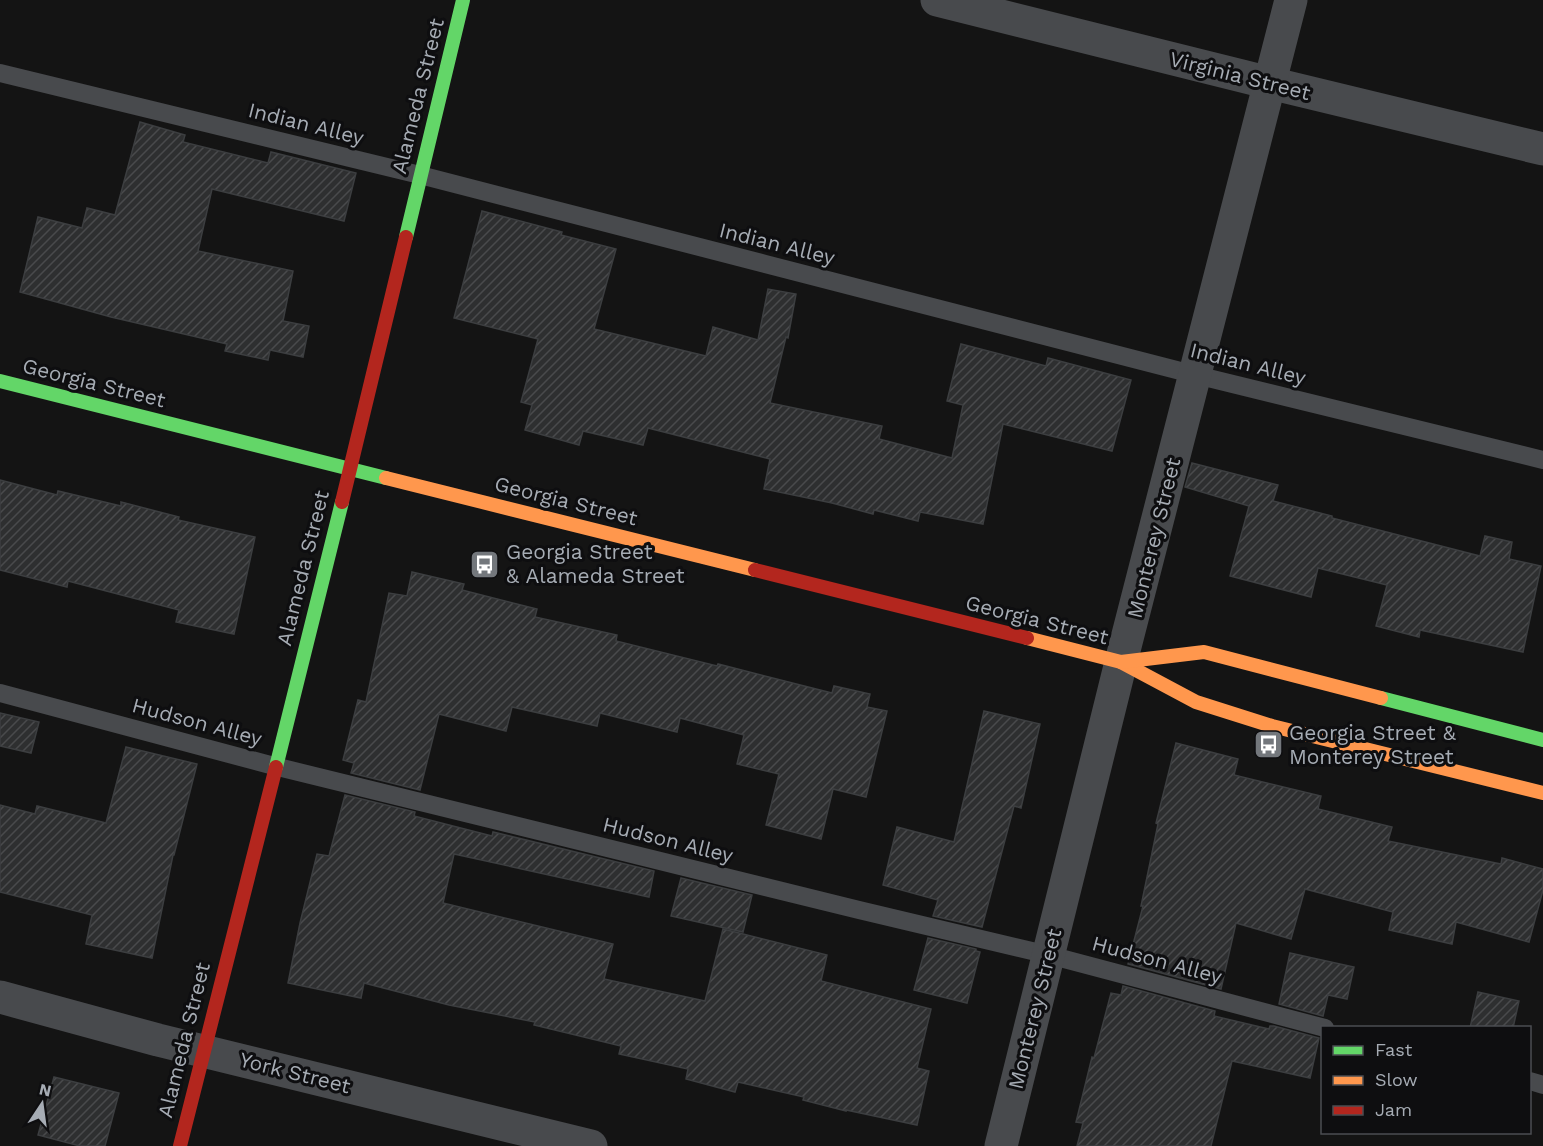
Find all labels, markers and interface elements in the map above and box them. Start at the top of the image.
street label: Alameda Street [386,15,449,176]
street label: Virginia Street [1167,46,1313,105]
street label: Indian Alley [246,97,367,150]
street label: Indian Alley [717,217,838,270]
street label: Indian Alley [1188,337,1309,390]
street label: Georgia Street [20,353,168,412]
street label: Monterey Street [1121,455,1186,621]
street label: Georgia Street [492,471,640,530]
street label: Alameda Street [271,487,334,648]
place label: Georgia Street & Alameda Street [506,539,685,588]
bus stop icon: Georgia Street & Alameda Street [469,548,501,580]
street label: Georgia Street [963,590,1111,649]
street label: Hudson Alley [129,692,265,751]
place label: Georgia Street & Monterey Street [1289,720,1457,769]
bus stop icon: Georgia Street & Monterey Street [1252,729,1284,761]
street label: Hudson Alley [600,811,736,868]
street label: Monterey Street [1002,926,1067,1092]
street label: Hudson Alley [1089,930,1225,989]
street label: Alameda Street [152,959,215,1120]
legend [1321,1026,1531,1134]
text: Fast [1375,1039,1413,1060]
street label: York Street [237,1047,353,1098]
text: Slow [1375,1069,1418,1090]
north arrow [12,1074,72,1134]
text: N [37,1079,53,1100]
text: Jam [1375,1099,1412,1120]

